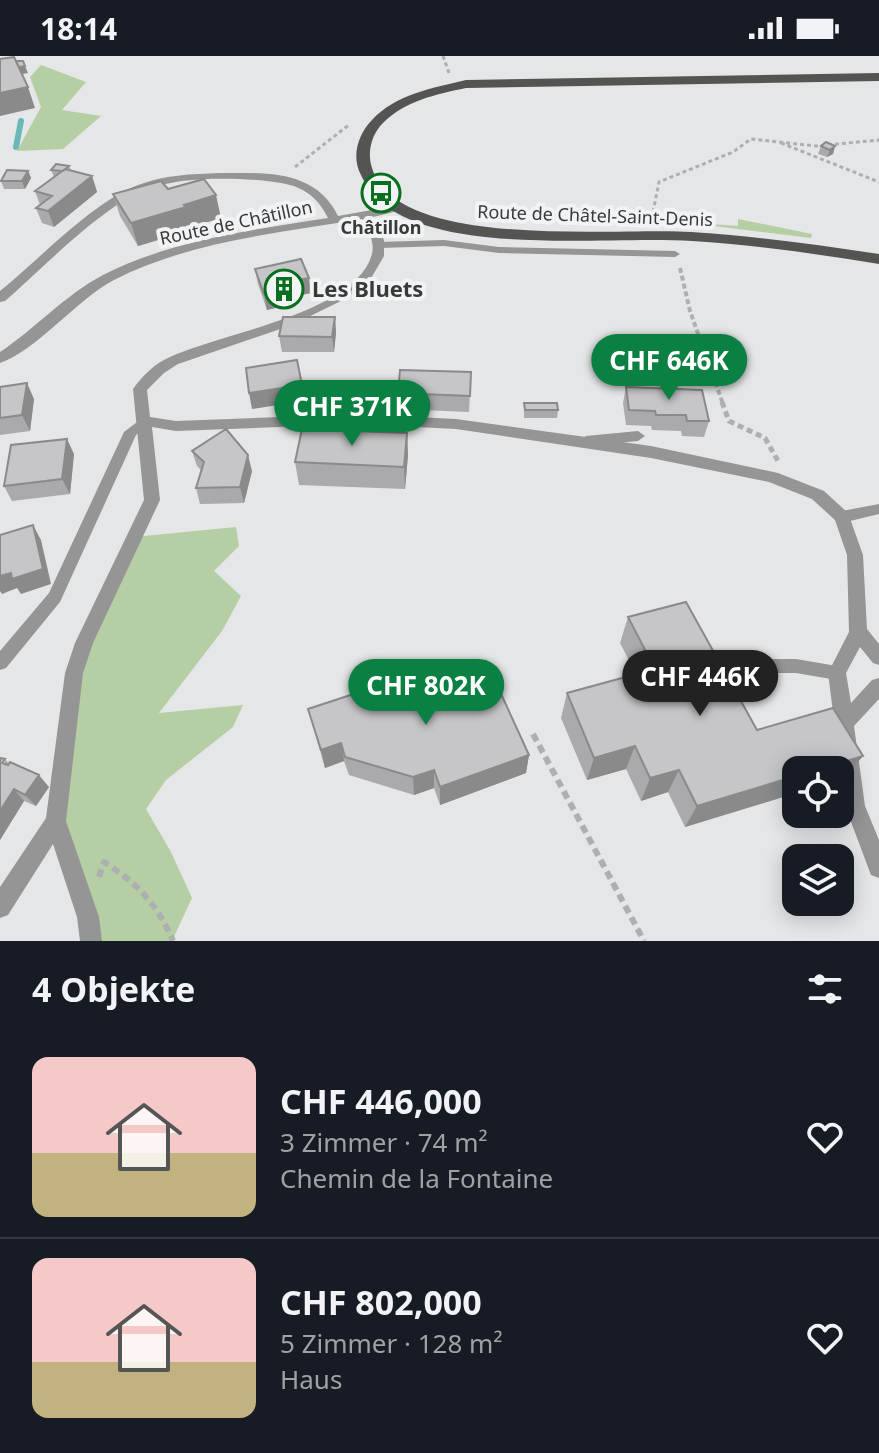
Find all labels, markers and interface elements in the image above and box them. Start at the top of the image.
text: 18:14 [40,8,117,49]
bus stop icon: Châtillon [360,172,402,214]
street label: Route de Châtillon [157,194,314,250]
street label: Route de Châtel-Saint-Denis [477,199,713,231]
place label: Châtillon [341,215,421,239]
building icon: Les Bluets [263,268,305,310]
place label: Les Bluets [312,273,423,303]
pin: CHF 646K [586,334,752,402]
text: CHF 646K [609,342,729,378]
pin: CHF 371K [269,380,435,448]
text: CHF 371K [292,388,412,424]
pin: CHF 446K [617,650,783,718]
text: CHF 446K [640,658,760,694]
pin: CHF 802K [343,659,509,727]
text: CHF 802K [366,667,486,703]
map controls [782,756,854,916]
button: locate [782,756,854,828]
button: layers [782,844,854,916]
text: 4 Objekte [32,966,195,1012]
icon: filters [803,967,847,1011]
text: CHF 446,000 [280,1078,482,1124]
icon: home [96,1089,192,1185]
icon: heart [803,1115,847,1159]
text: 3 Zimmer · 74 m² [280,1124,488,1160]
text: Chemin de la Fontaine [280,1160,553,1196]
text: CHF 802,000 [280,1279,482,1325]
icon: home [96,1290,192,1386]
icon: heart [803,1316,847,1360]
text: 5 Zimmer · 128 m² [280,1325,503,1361]
text: Haus [280,1361,342,1397]

